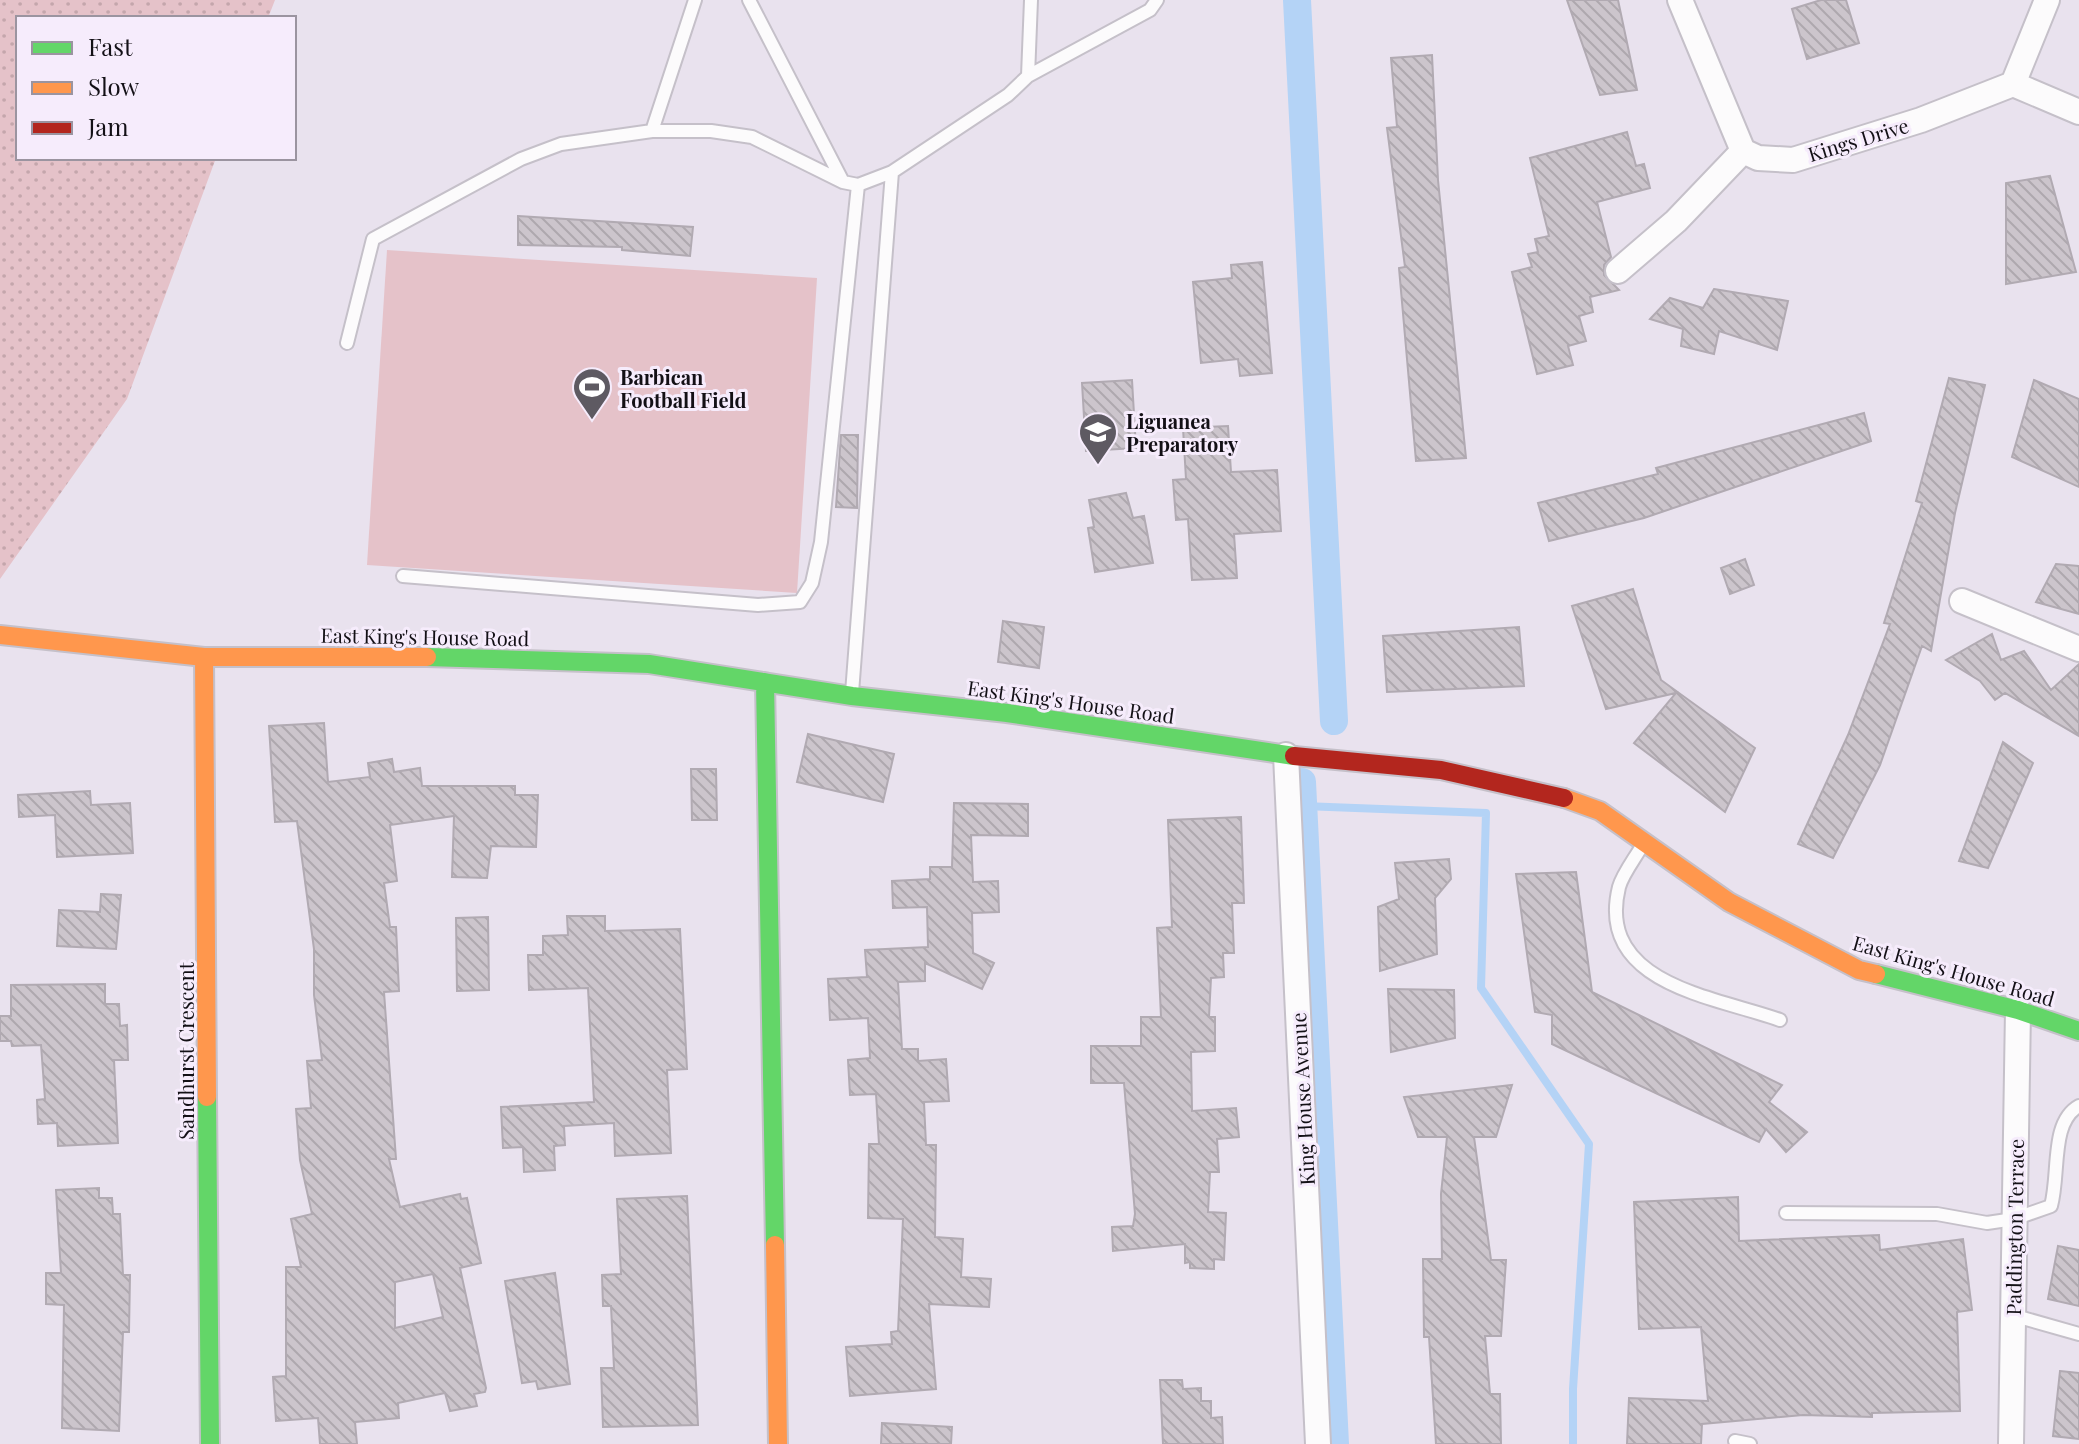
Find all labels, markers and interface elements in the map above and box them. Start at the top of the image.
legend [16,16,296,160]
text: Fast [88,30,133,62]
text: Slow [88,70,140,102]
text: Jam [87,110,129,142]
street label: Kings Drive [1804,111,1912,167]
place label: Barbican Football Field [620,363,747,413]
sports icon: Barbican Football Field [571,366,613,421]
place label: Liguanea Preparatory [1126,407,1239,457]
school or university icon: Liguanea Preparatory [1077,411,1119,466]
street label: East King's House Road [320,621,530,651]
street label: East King's House Road [966,673,1177,729]
street label: East King's House Road [1850,928,2058,1012]
street label: Sandhurst Crescent [172,961,199,1140]
street label: King House Avenue [1284,1012,1320,1186]
street label: Paddington Terrace [1999,1138,2029,1316]

